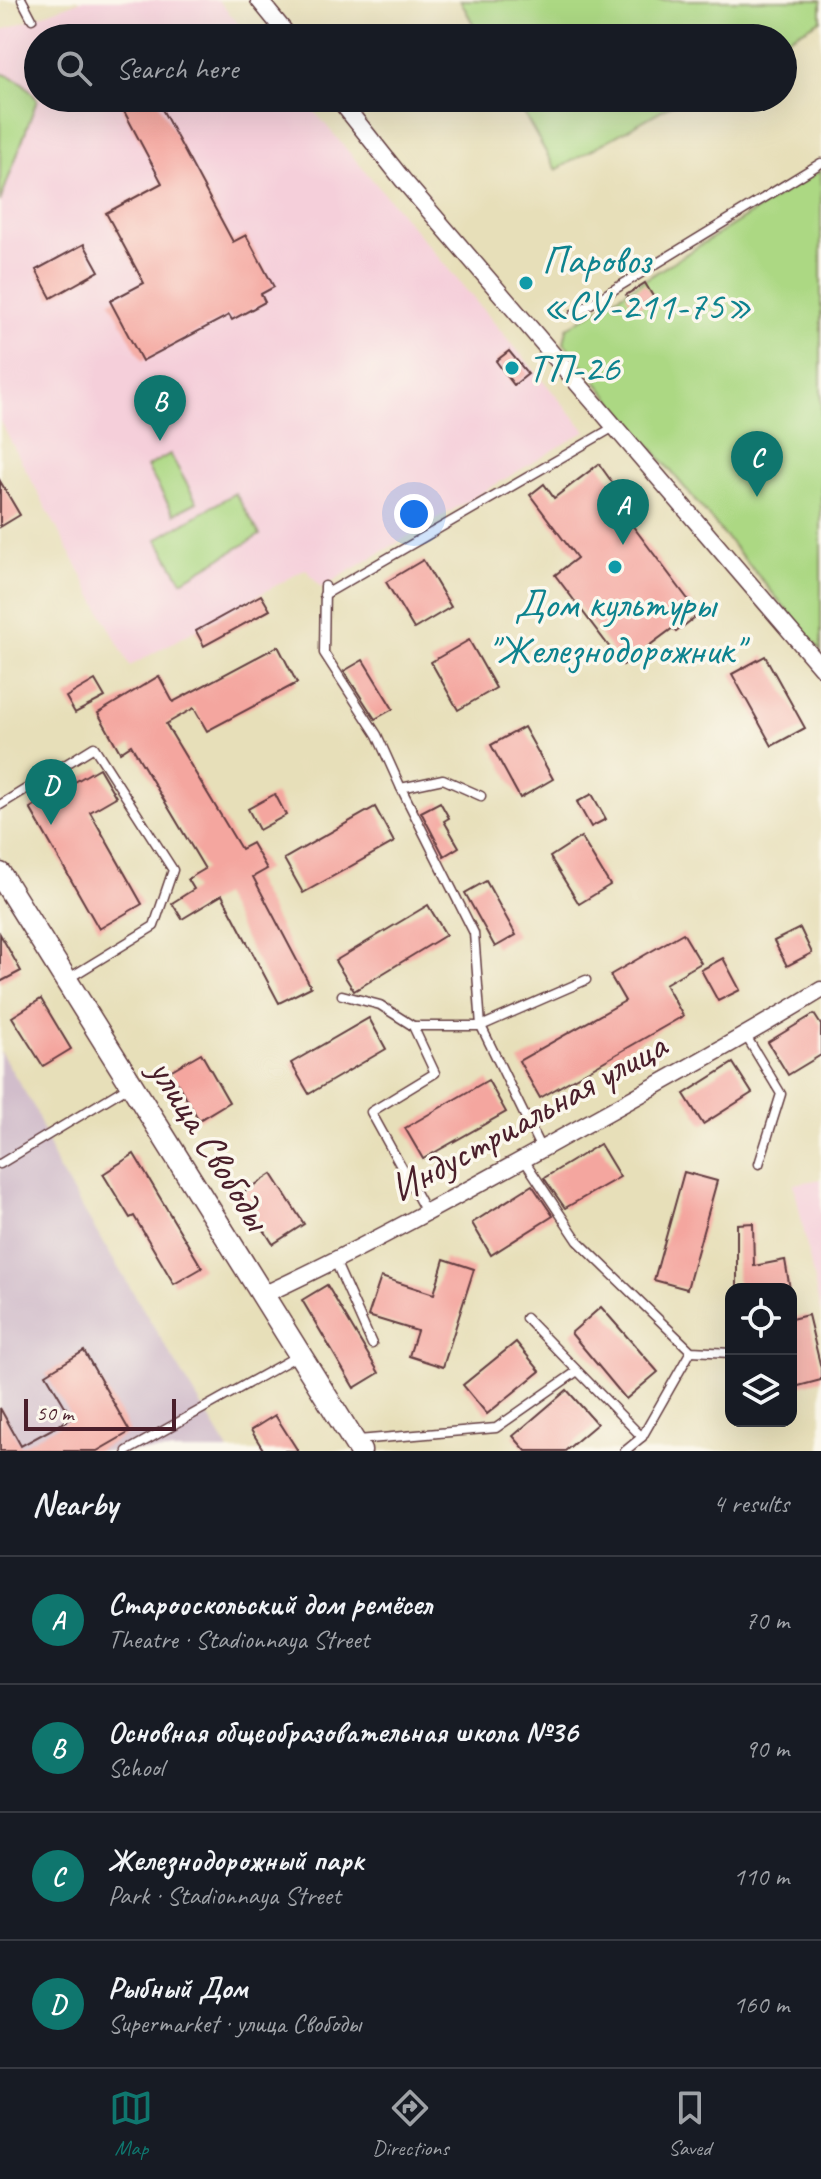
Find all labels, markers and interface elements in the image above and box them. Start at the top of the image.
search box [24,24,797,112]
icon: search [52,46,96,90]
text: Search here [116,49,238,87]
place label: Паровоз «СУ-211-75» [542,235,752,331]
marker: Паровоз «СУ-211-75» [517,274,535,292]
place label: ТП-26 [528,343,620,393]
marker: ТП-26 [503,359,521,377]
pin: B [134,375,186,441]
pin: C [731,431,783,497]
pin: A [597,479,649,545]
your location [394,494,434,534]
marker: Дом культуры "Железнодорожник" [606,558,624,576]
place label: Дом культуры "Железнодорожник" [487,579,750,675]
pin: D [25,759,77,825]
street label: Индустриальная улица [381,1019,677,1214]
street label: улица Свободы [137,1047,284,1241]
map controls [725,1283,797,1427]
button: locate [725,1283,797,1355]
button: layers [725,1355,797,1427]
scale bar [24,1395,176,1431]
text: 50 m [36,1399,73,1427]
text: Nearby [32,1482,118,1525]
text: 4 results [713,1487,789,1520]
text: Старооскольский дом ремёсел [108,1585,432,1623]
text: A [51,1604,65,1637]
text: 70 m [745,1604,789,1637]
text: Theatre · Stadionnaya Street [108,1623,369,1656]
text: Основная общеобразовательная школа №36 [108,1713,578,1751]
text: B [51,1732,65,1765]
text: 90 m [745,1732,789,1765]
text: School [108,1751,164,1784]
text: Железнодорожный парк [108,1841,364,1879]
text: C [52,1860,64,1893]
text: 110 m [733,1860,789,1893]
text: Park · Stadionnaya Street [108,1879,341,1912]
text: Рыбный Дом [108,1969,247,2007]
text: D [50,1988,66,2021]
text: 160 m [733,1988,789,2021]
text: Supermarket · улица Свободы [108,2007,361,2040]
tab: Map [109,2086,153,2162]
tab: Directions [372,2086,449,2162]
tab: Saved [668,2086,712,2162]

